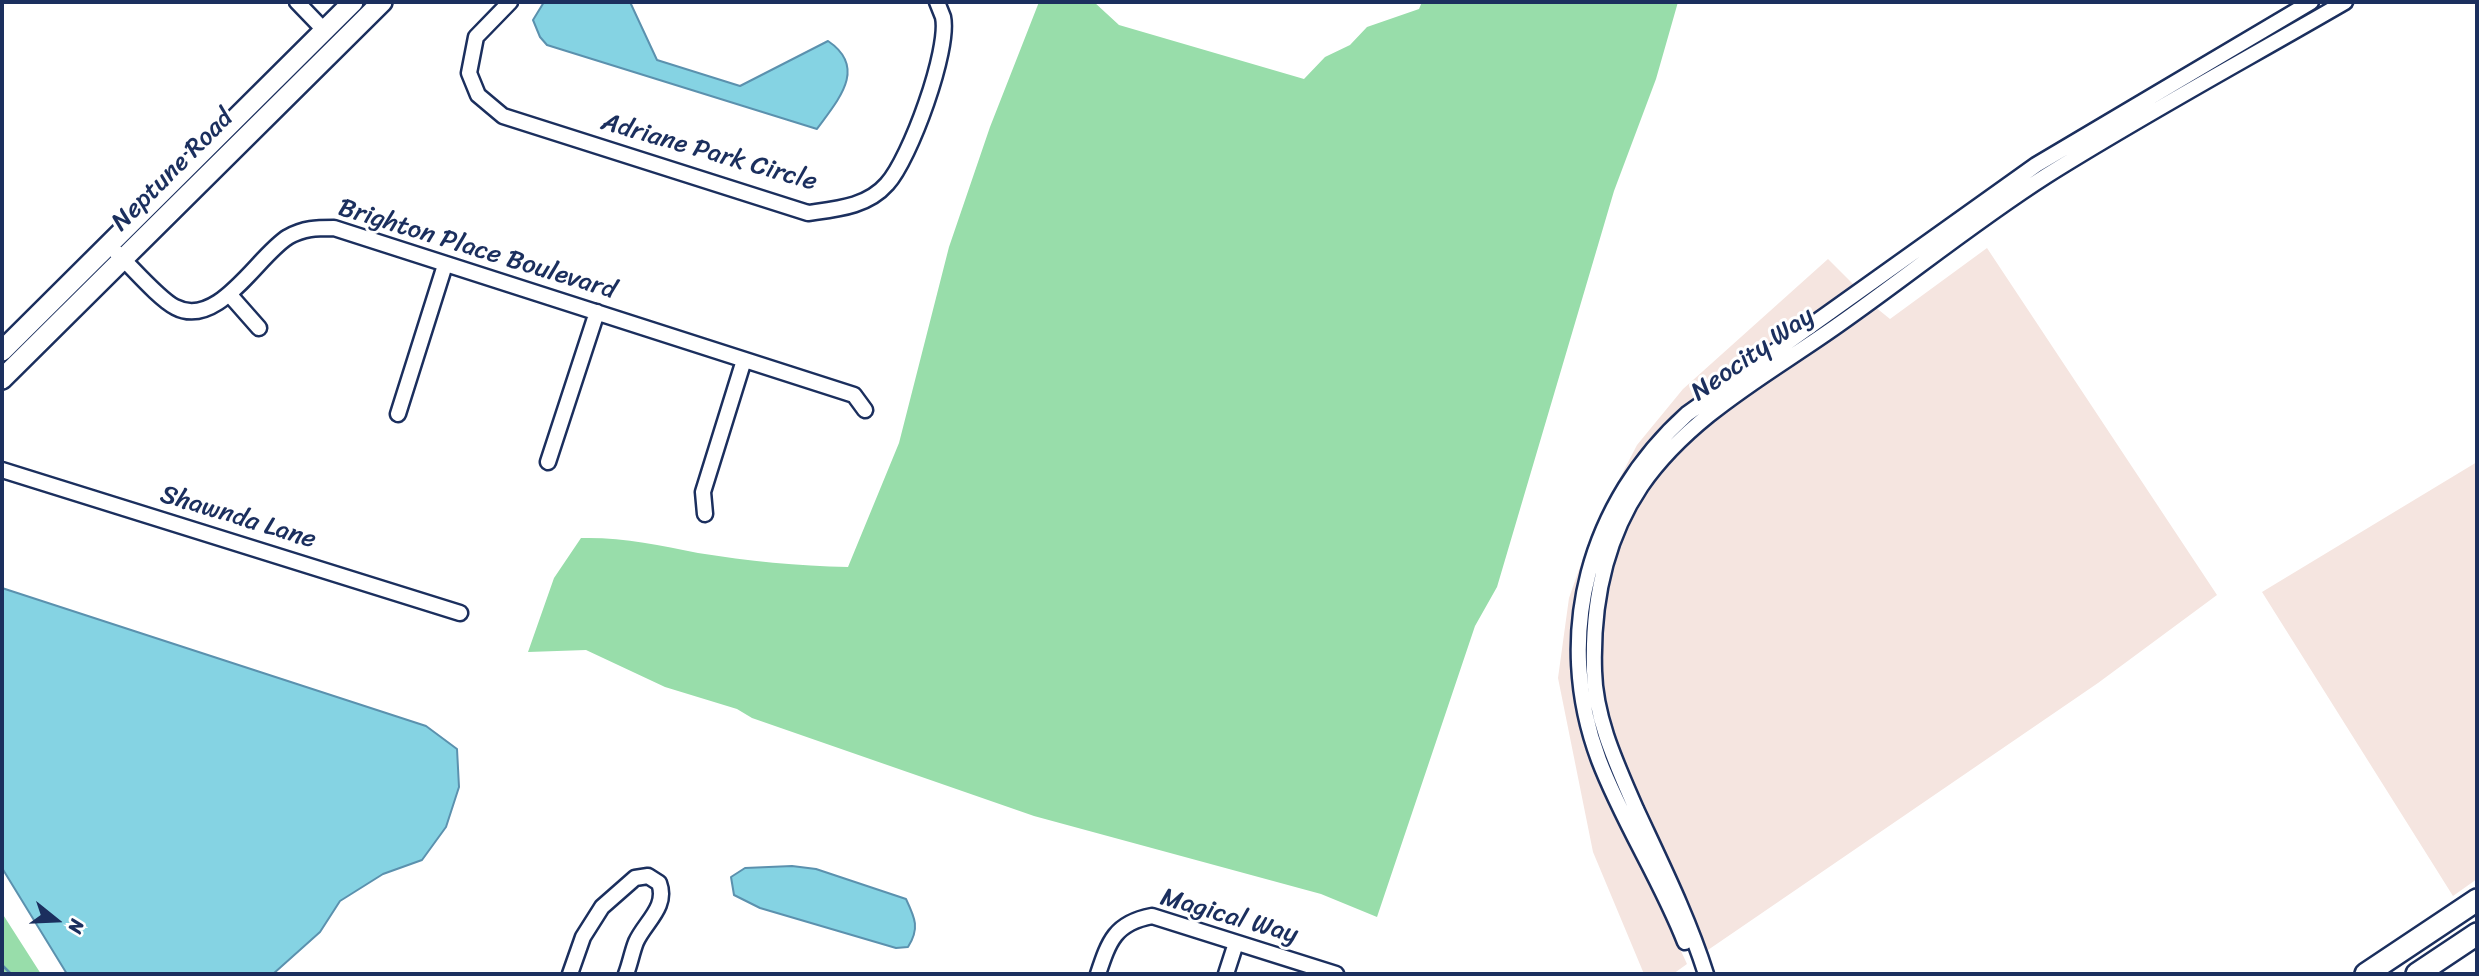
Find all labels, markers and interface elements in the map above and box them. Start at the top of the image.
street label: Neptune Road [106,104,240,238]
street label: Adriane Park Circle [598,107,820,199]
street label: Brighton Place Boulevard [334,193,620,307]
street label: Neocity Way [1686,301,1820,409]
street label: Shawnda Lane [156,480,320,556]
street label: Magical Way [1157,883,1301,951]
north arrow [21,885,91,955]
text: N [59,915,94,938]

